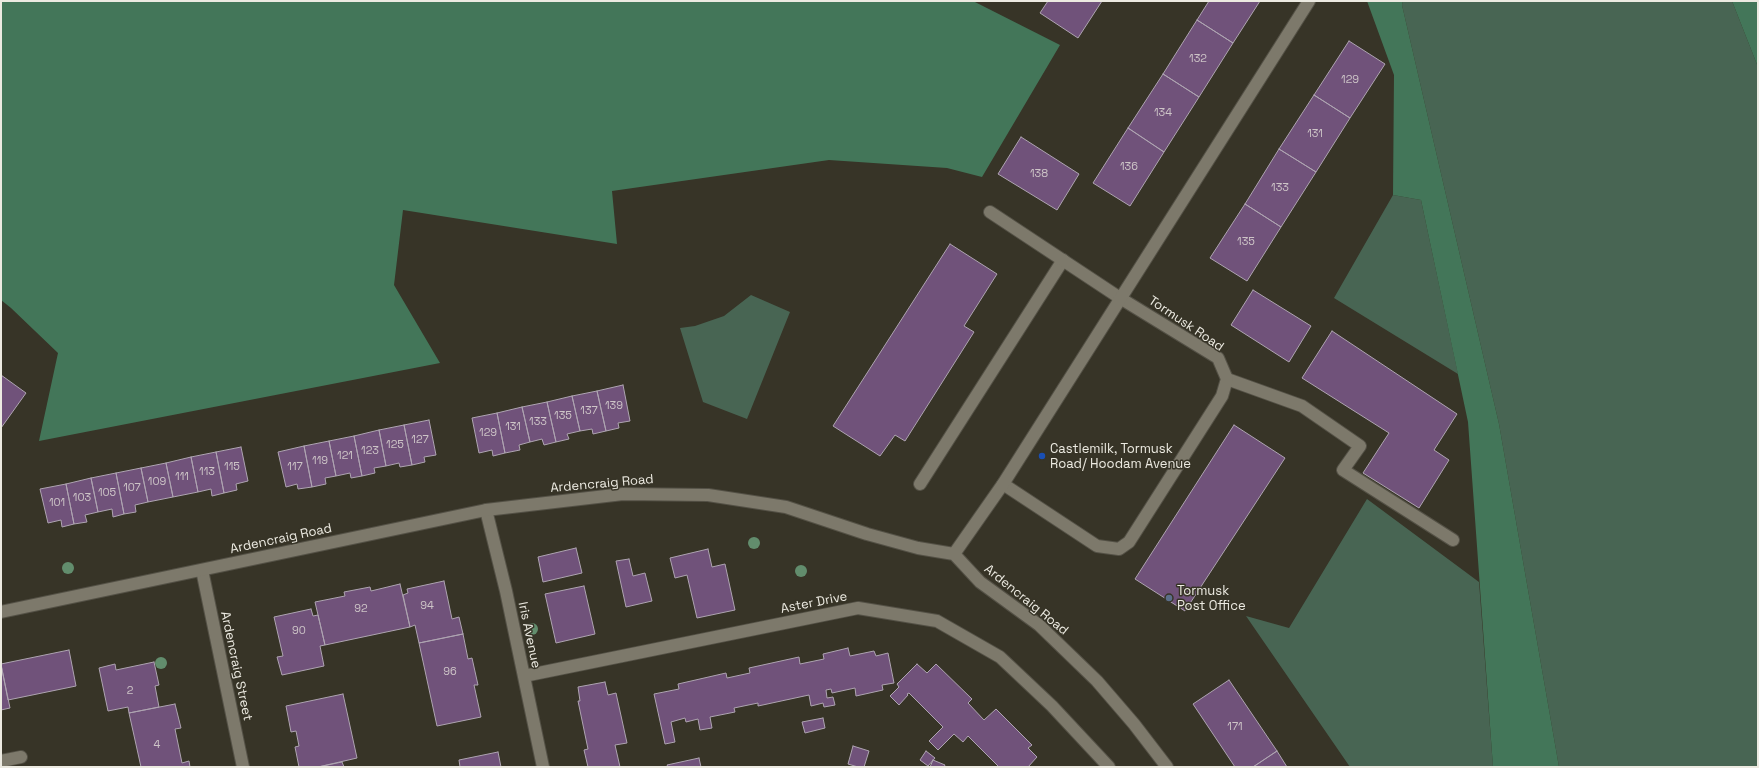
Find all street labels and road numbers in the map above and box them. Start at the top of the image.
street label: Tormusk Road [1145,293,1227,355]
street label: Ardencraig Road [550,472,654,496]
street label: Ardencraig Road [229,521,333,557]
street label: Ardencraig Road [981,561,1071,639]
street label: Aster Drive [779,589,849,617]
street label: Iris Avenue [514,600,544,670]
street label: Ardencraig Street [217,610,255,722]

